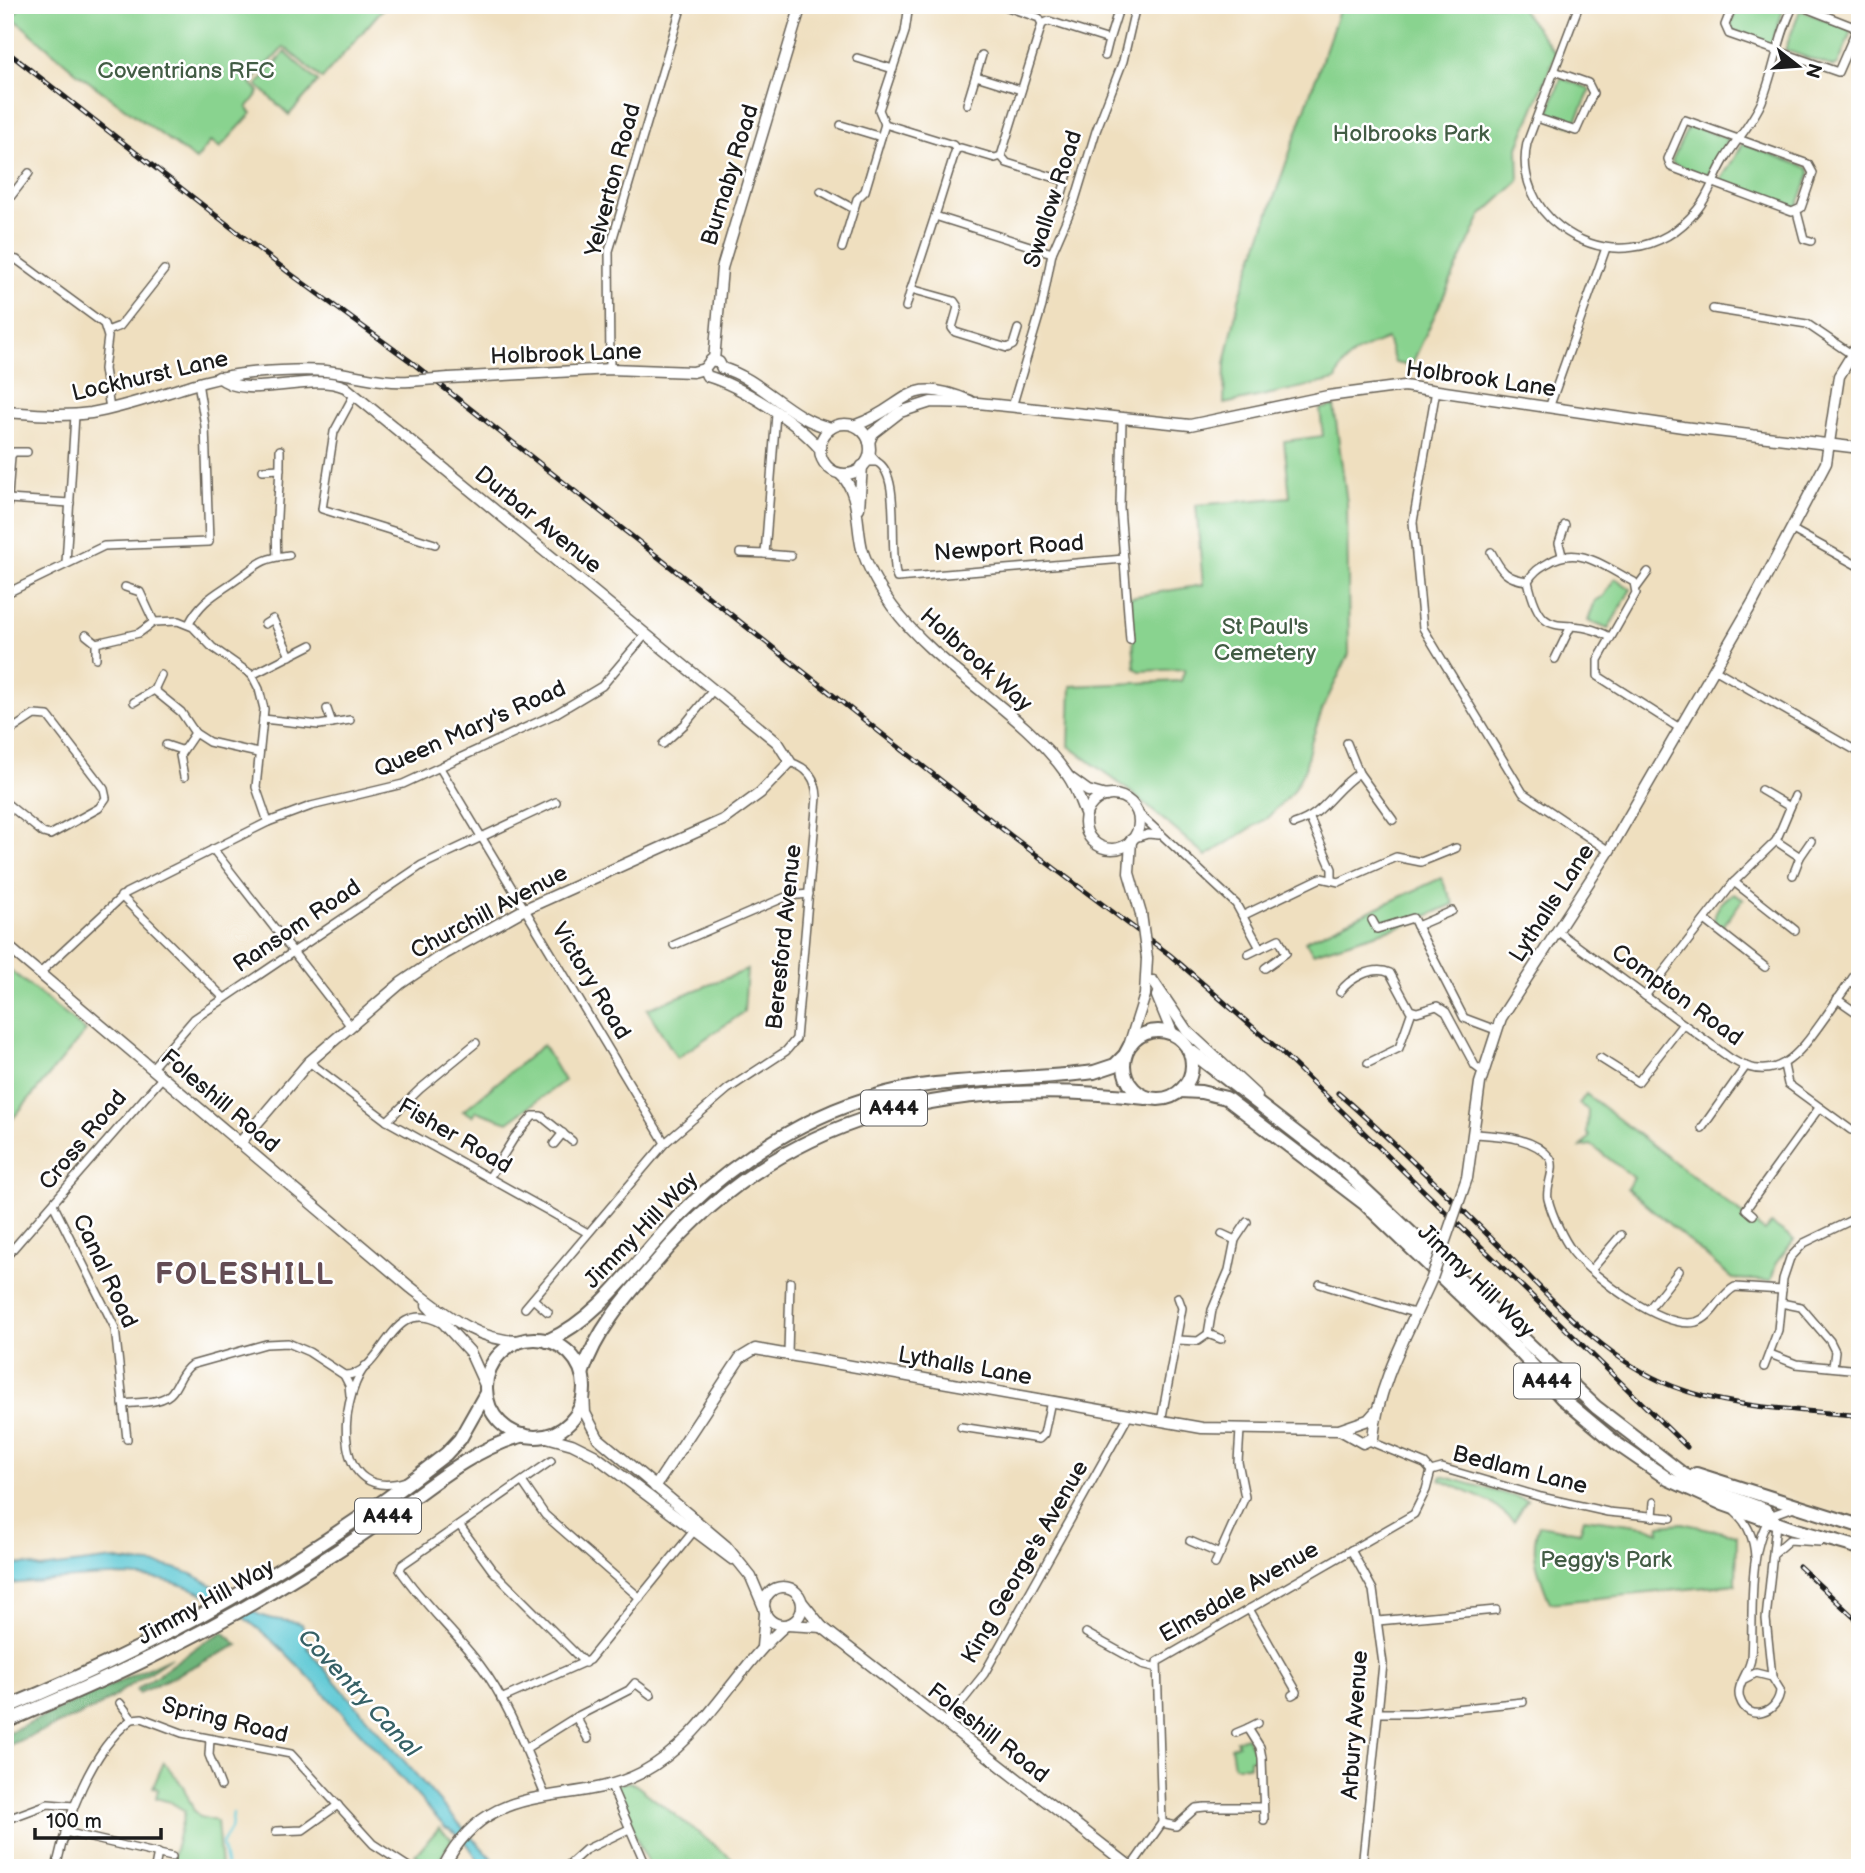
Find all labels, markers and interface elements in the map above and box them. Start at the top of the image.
north arrow [1764,32,1834,102]
park label: Coventrians RFC [97,57,275,85]
text: N [1800,60,1826,81]
street label: Yelverton Road [579,100,647,261]
street label: Burnaby Road [695,101,765,249]
park label: Holbrooks Park [1333,120,1490,148]
street label: Swallow Road [1018,127,1088,271]
street label: Holbrook Lane [490,337,642,371]
street label: Lockhurst Lane [69,344,231,408]
street label: Holbrook Lane [1404,355,1558,403]
street label: Durbar Avenue [469,460,607,580]
street label: Newport Road [933,529,1085,567]
street label: Holbrook Way [914,602,1038,718]
park label: St Paul's Cemetery [1214,613,1317,667]
street label: Queen Mary's Road [370,674,570,784]
street label: Lythalls Lane [1503,839,1601,967]
street label: Beresford Avenue [760,843,808,1031]
street label: Churchill Avenue [406,859,572,965]
street label: Ransom Road [228,873,366,979]
street label: Victory Road [545,917,637,1045]
street label: Compton Road [1606,938,1748,1052]
street label: Foleshill Road [155,1043,285,1159]
street label: Cross Road [33,1084,133,1196]
road number: A444 [861,1090,927,1126]
street label: Fisher Road [393,1092,517,1180]
street label: Jimmy Hill Way [578,1165,704,1294]
street label: Canal Road [66,1210,144,1332]
street label: Jimmy Hill Way [1412,1218,1541,1344]
district label: FOLESHILL [155,1257,335,1293]
street label: Lythalls Lane [896,1340,1034,1392]
road number: A444 [1514,1364,1580,1398]
street label: Bedlam Lane [1450,1440,1590,1500]
street label: King George's Avenue [955,1455,1095,1669]
road number: A444 [355,1498,421,1534]
street label: Elmsdale Avenue [1155,1535,1323,1649]
park label: Peggy's Park [1540,1546,1672,1574]
street label: Jimmy Hill Way [133,1553,280,1651]
water label: Coventry Canal [292,1623,427,1764]
street label: Arbury Avenue [1336,1649,1374,1801]
street label: Foleshill Road [922,1677,1054,1789]
street label: Spring Road [159,1691,291,1749]
scale bar [35,1796,161,1840]
text: 100 m [46,1809,102,1834]

